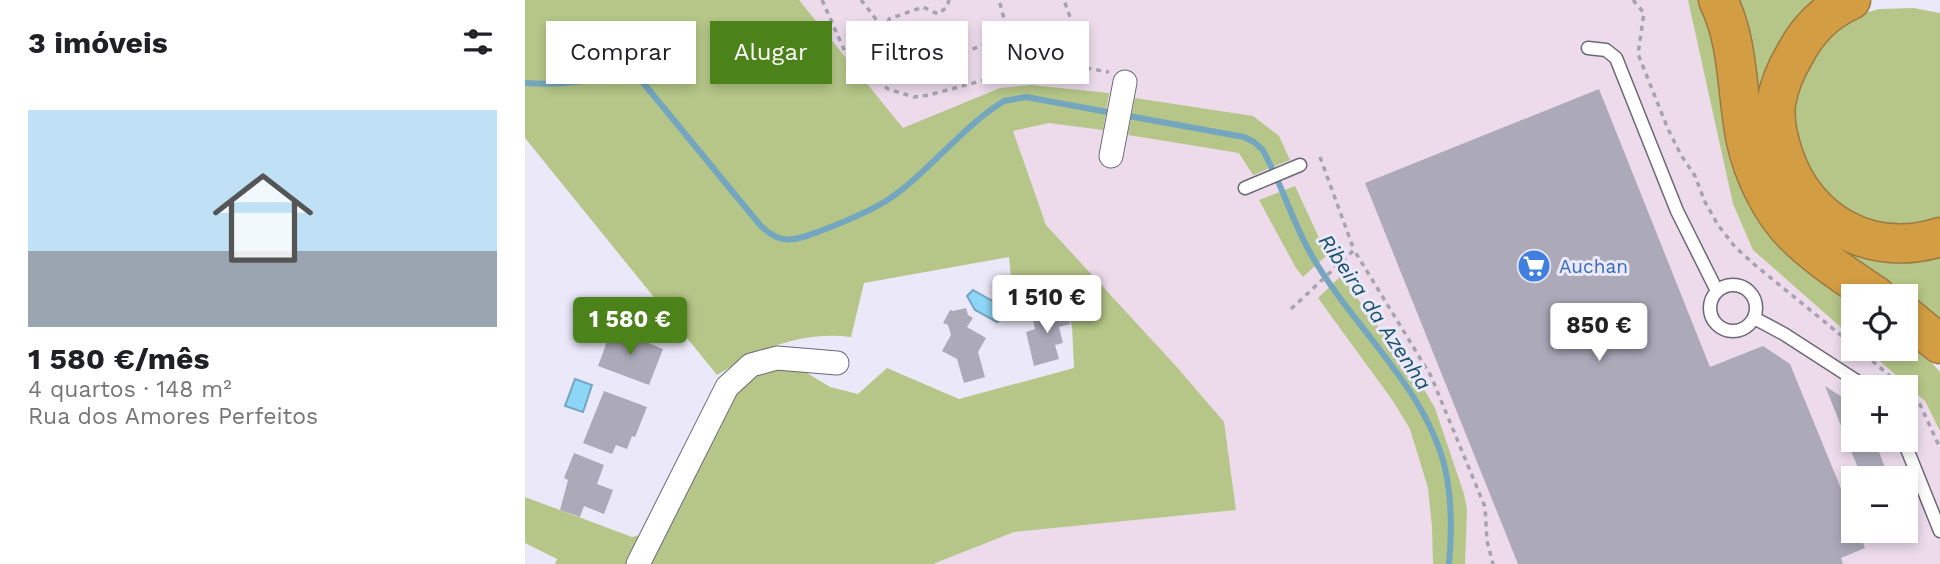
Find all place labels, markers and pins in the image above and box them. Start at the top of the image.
supermarket icon: Auchan [1515,247,1553,285]
place label: Auchan [1559,255,1628,278]
pin: 1 510 € [982,276,1112,335]
pin: 1 580 € [565,298,695,357]
pin: 850 € [1550,304,1648,363]

